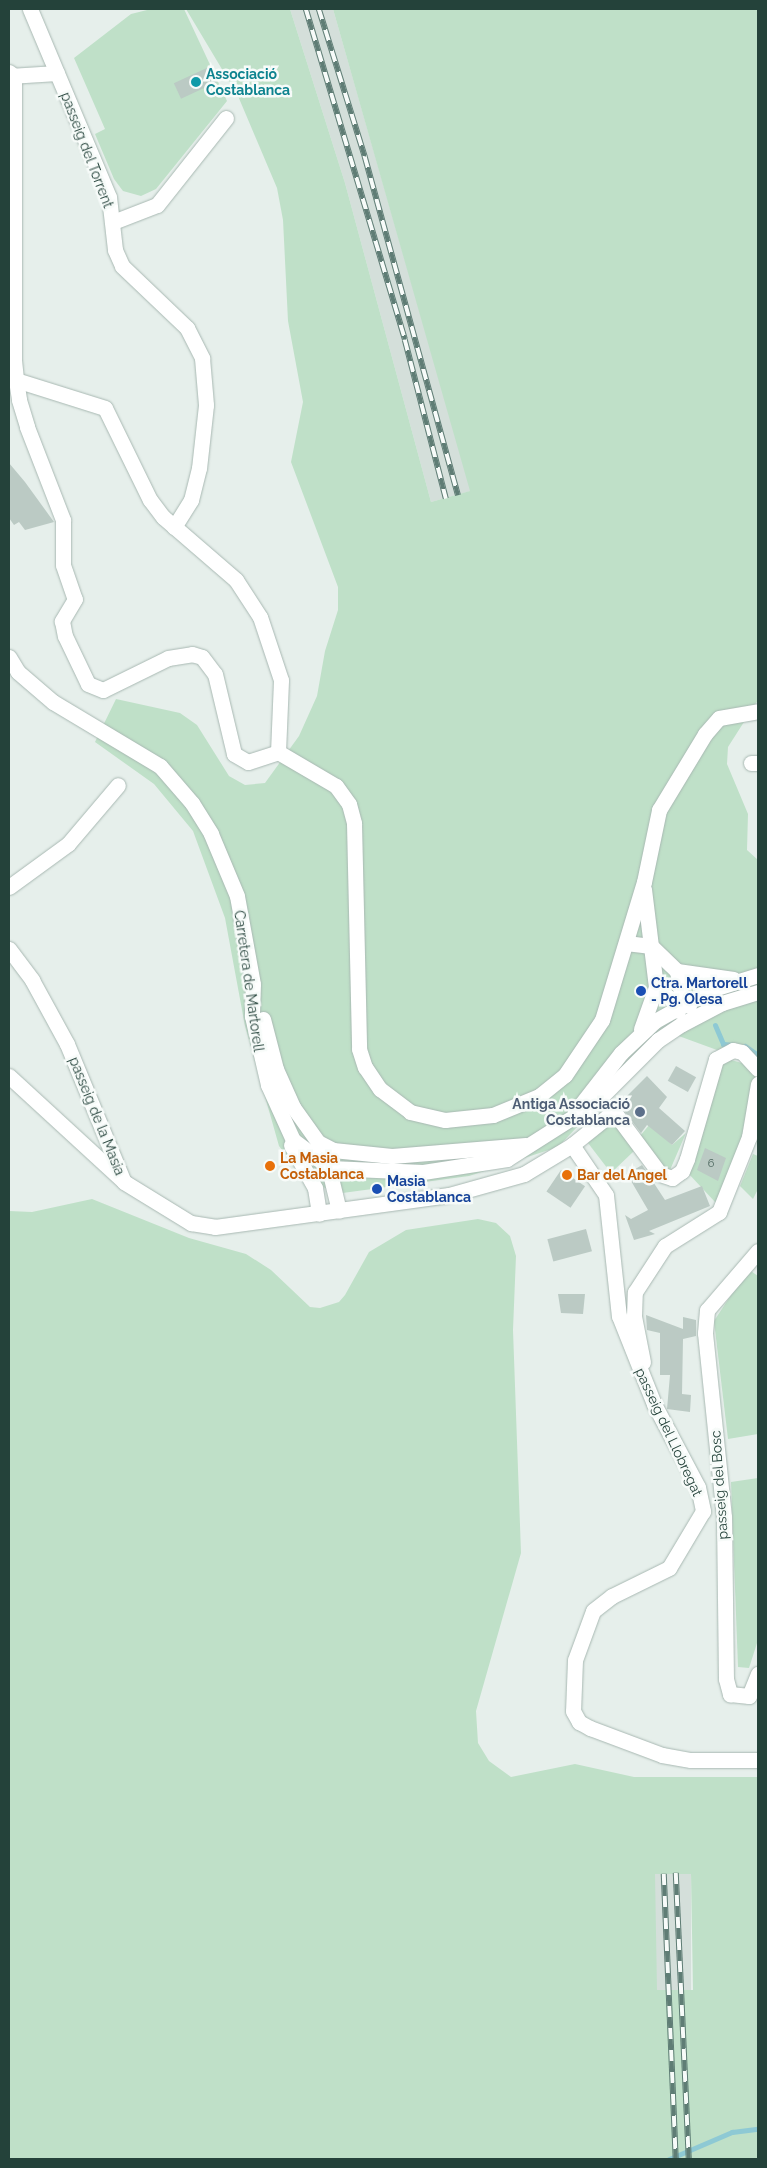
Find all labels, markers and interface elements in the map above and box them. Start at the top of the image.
place label: Associació Costablanca [206,66,290,98]
marker: Associació Costablanca [190,76,202,88]
street label: passeig del Torrent [57,89,117,211]
street label: Carretera de Martorell [231,909,267,1053]
place label: Ctra. Martorell - Pg. Olesa [651,975,748,1008]
marker: Ctra. Martorell - Pg. Olesa [635,985,647,997]
street label: passeig de la Masia [66,1054,128,1178]
place label: Antiga Associació Costablanca [512,1096,630,1128]
marker: Antiga Associació Costablanca [634,1106,646,1118]
place label: La Masia Costablanca [280,1150,364,1182]
house number: 6 [708,1157,714,1171]
marker: La Masia Costablanca [264,1160,276,1172]
place label: Bar del Angel [577,1167,668,1183]
marker: Bar del Angel [561,1169,573,1181]
place label: Masia Costablanca [387,1173,471,1206]
marker: Masia Costablanca [371,1183,383,1195]
street label: passeig del Llobregat [632,1365,706,1499]
street label: passeig del Bosc [707,1430,731,1540]

